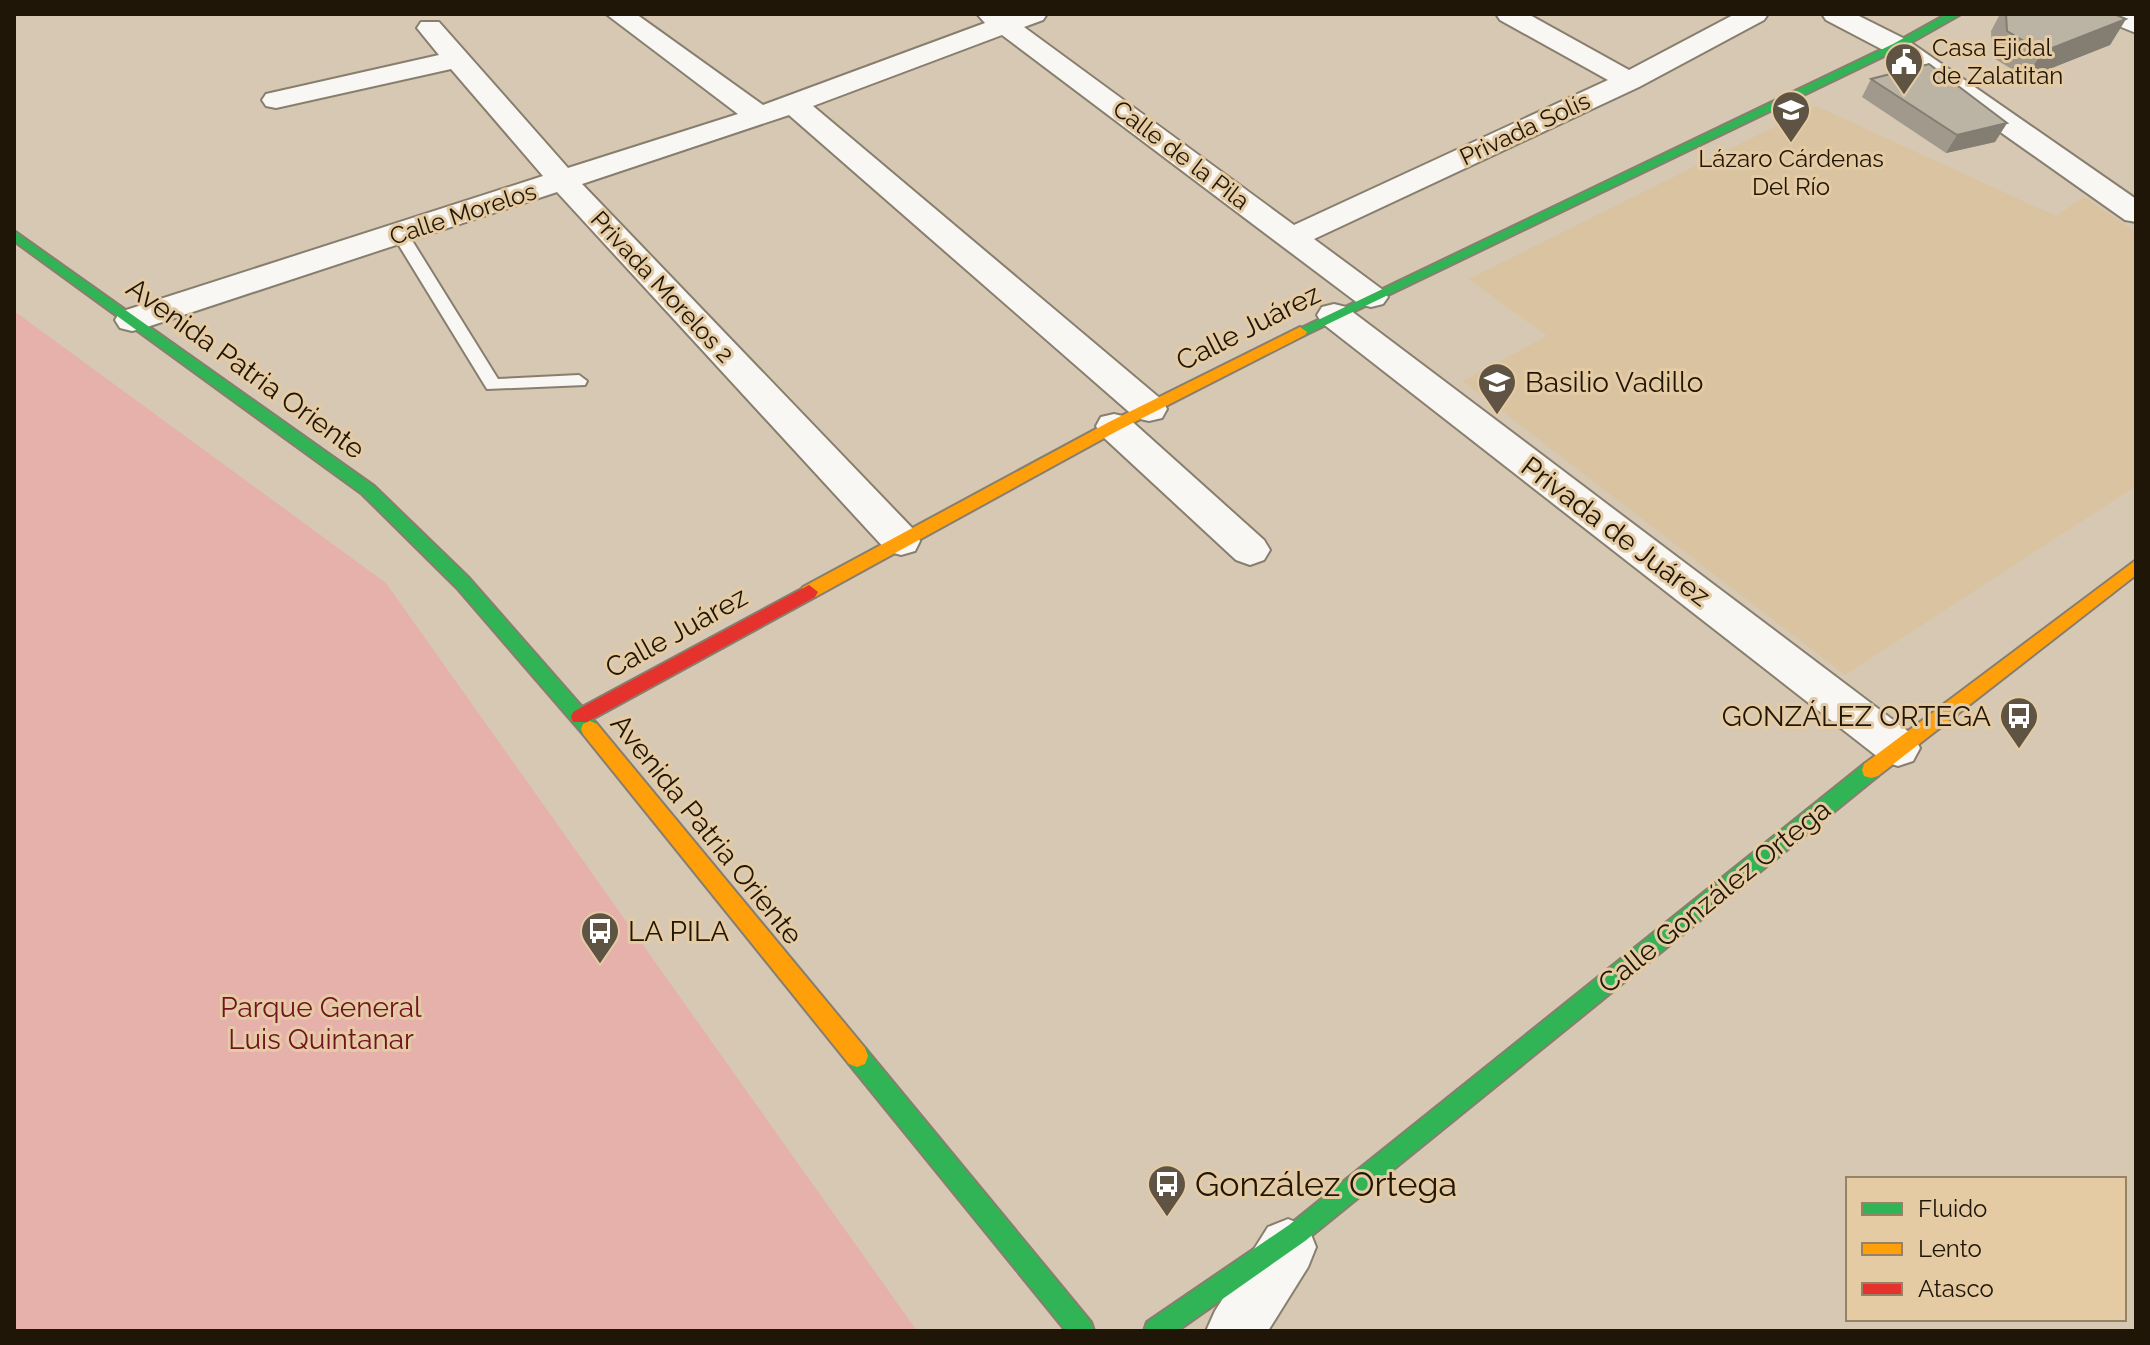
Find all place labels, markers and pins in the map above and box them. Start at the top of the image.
place label: Casa Ejidal de Zalatitan [1932,33,2063,90]
public building icon: Casa Ejidal de Zalatitan [1883,41,1925,96]
school or university icon: Lázaro Cárdenas Del Río [1770,89,1812,144]
place label: Lázaro Cárdenas Del Río [1698,144,1884,201]
school or university icon: Basilio Vadillo [1476,361,1518,416]
place label: Basilio Vadillo [1525,366,1703,399]
bus stop icon: GONZÁLEZ ORTEGA [1998,695,2040,750]
place label: GONZÁLEZ ORTEGA [1722,700,1991,733]
bus stop icon: LA PILA [579,910,621,965]
place label: LA PILA [628,915,729,948]
bus stop icon: González Ortega [1146,1163,1188,1218]
place label: González Ortega [1195,1164,1457,1204]

